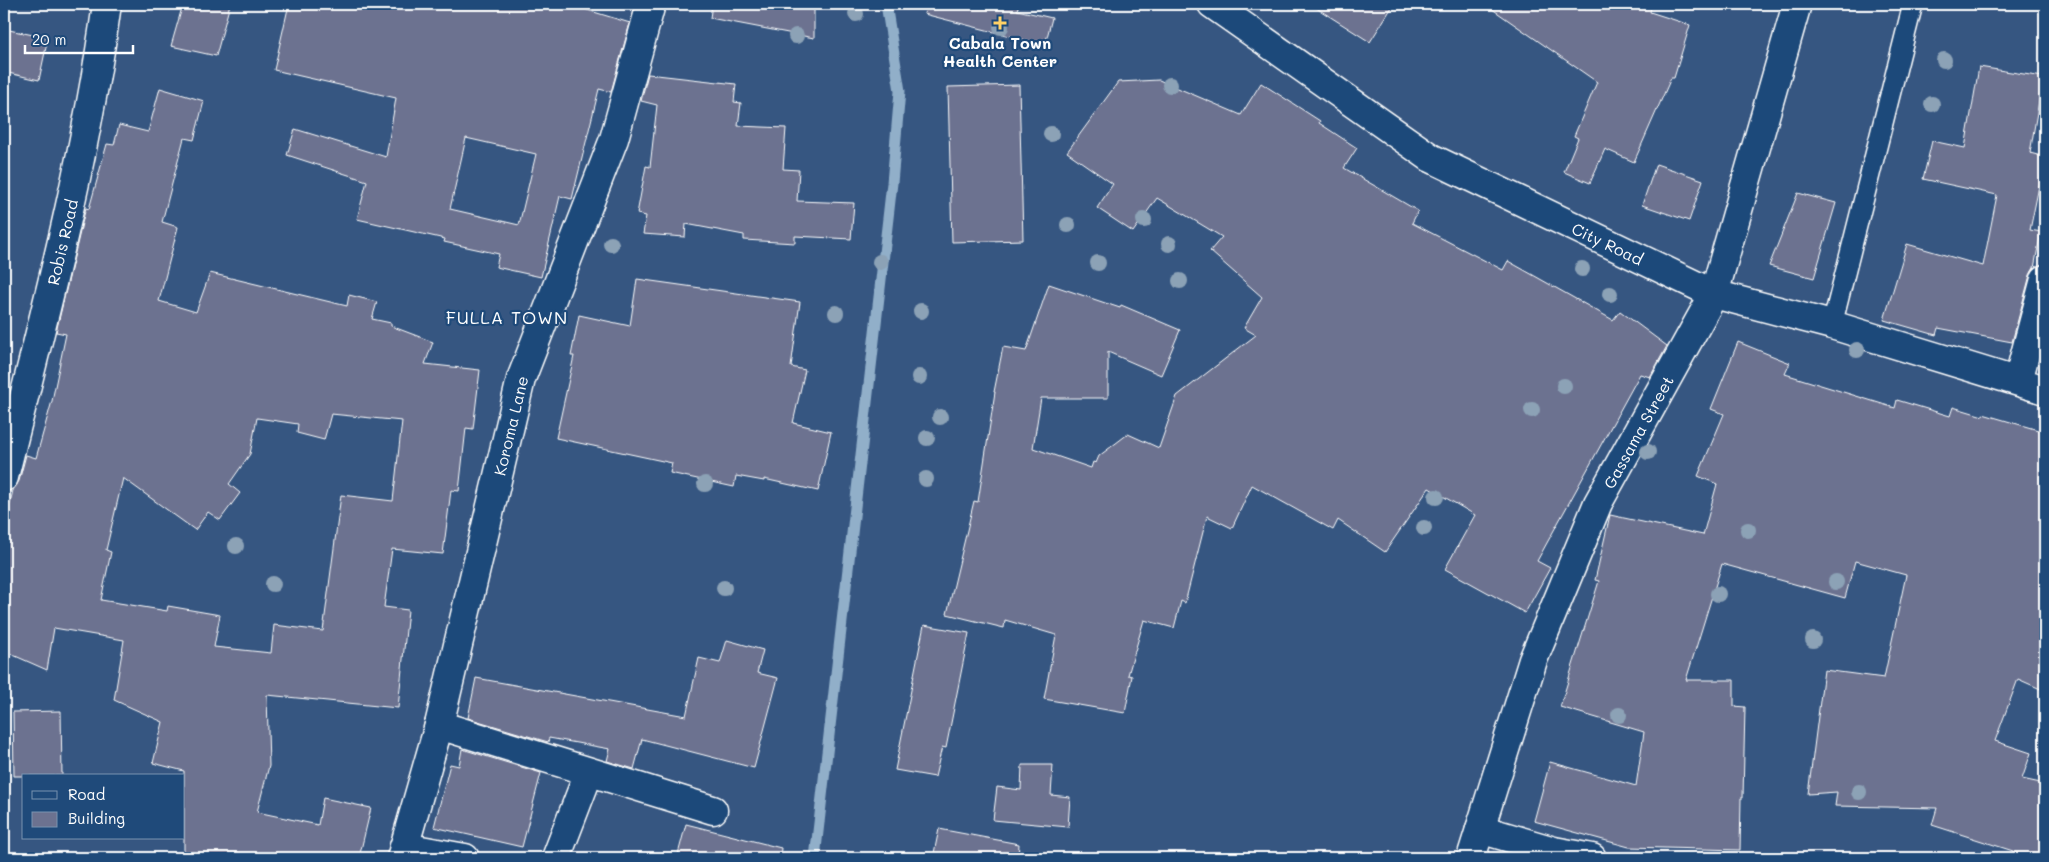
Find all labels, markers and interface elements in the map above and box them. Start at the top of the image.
marker: Cabala Town Health Center [993,16,1007,30]
scale bar [25,22,132,54]
text: 20 m [32,29,66,49]
place label: Cabala Town Health Center [943,32,1057,71]
street label: Robis Road [42,197,82,287]
street label: City Road [1569,217,1647,269]
district label: FULLA TOWN [446,305,568,329]
street label: Gassama Street [1598,371,1677,492]
street label: Koroma Lane [488,374,532,478]
legend [22,774,185,840]
text: Road [68,784,105,804]
text: Building [68,808,125,828]

